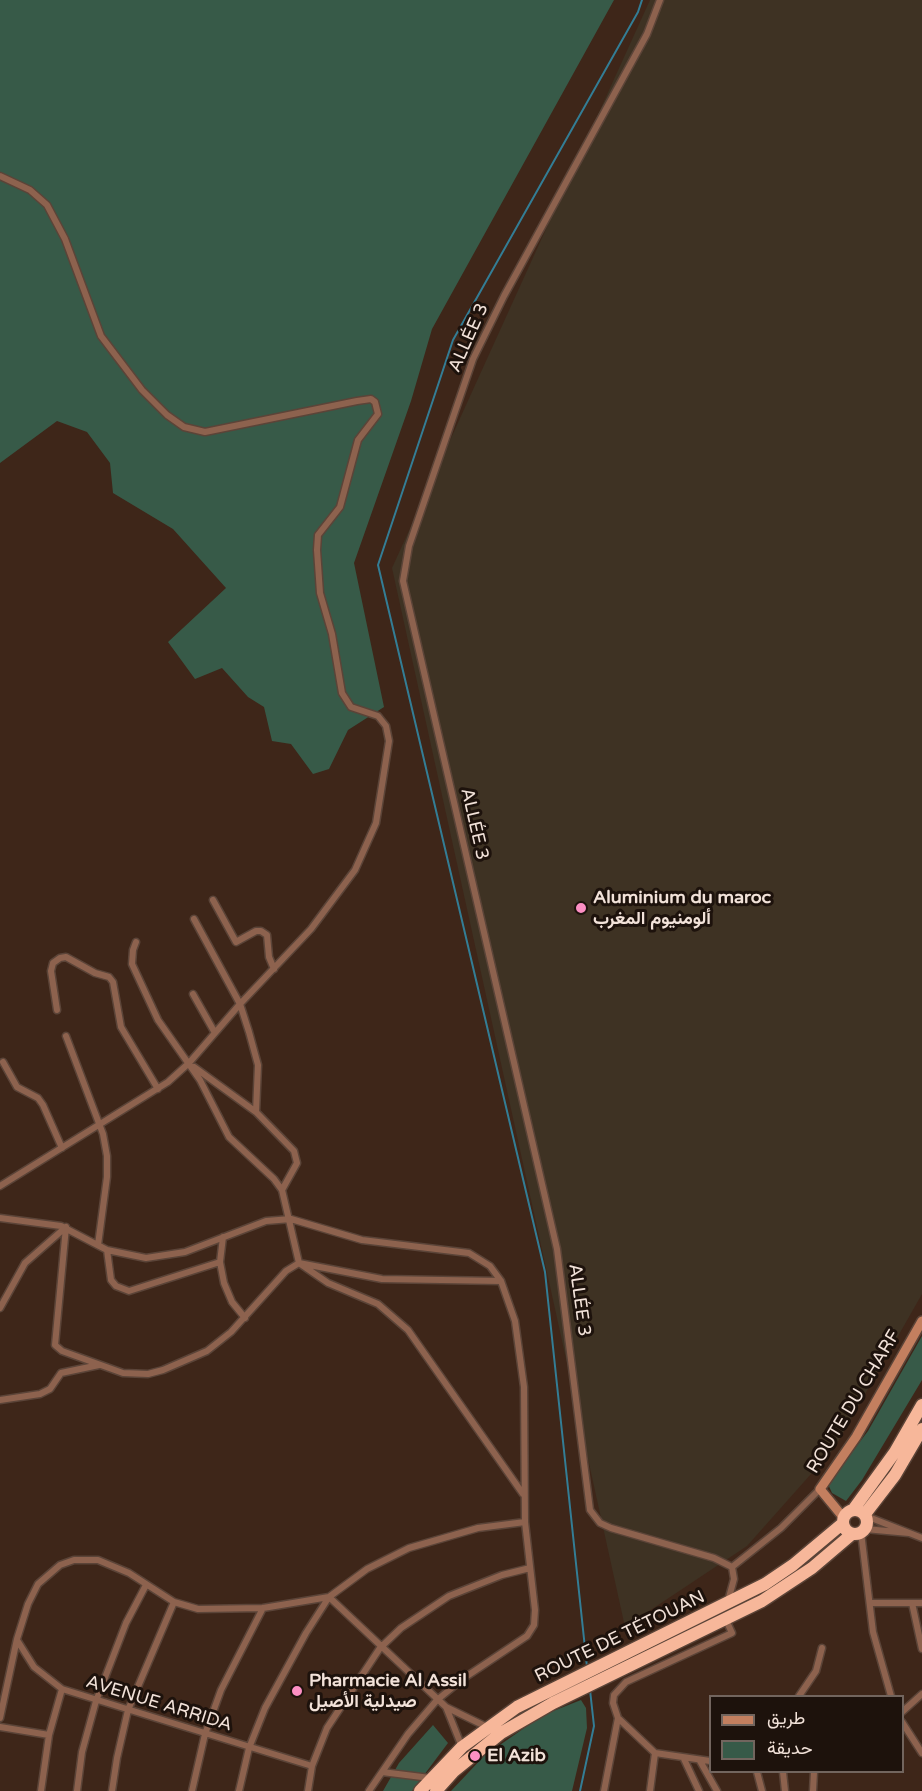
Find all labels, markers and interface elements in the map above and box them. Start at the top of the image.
street label: ALLÉE 3 [444,300,494,376]
street label: ALLÉE 3 [455,786,493,862]
place label: Aluminium du maroc ألومنيوم المغرب [593,887,771,930]
marker: Aluminium du maroc ألومنيوم المغرب [574,901,588,915]
street label: ALLÉE 3 [563,1262,595,1338]
street label: ROUTE DU CHARF [803,1326,905,1478]
street label: ROUTE DE TÉTOUAN [531,1586,709,1688]
place label: Pharmacie Al Assil صيدلية الأصيل [309,1670,467,1712]
street label: AVENUE ARRIDA [83,1671,235,1737]
marker: Pharmacie Al Assil صيدلية الأصيل [290,1684,304,1698]
legend [709,1695,904,1773]
text: طريق [767,1707,805,1729]
text: حديقة [767,1737,813,1759]
place label: El Azib [487,1745,546,1767]
marker: El Azib [468,1749,482,1763]

